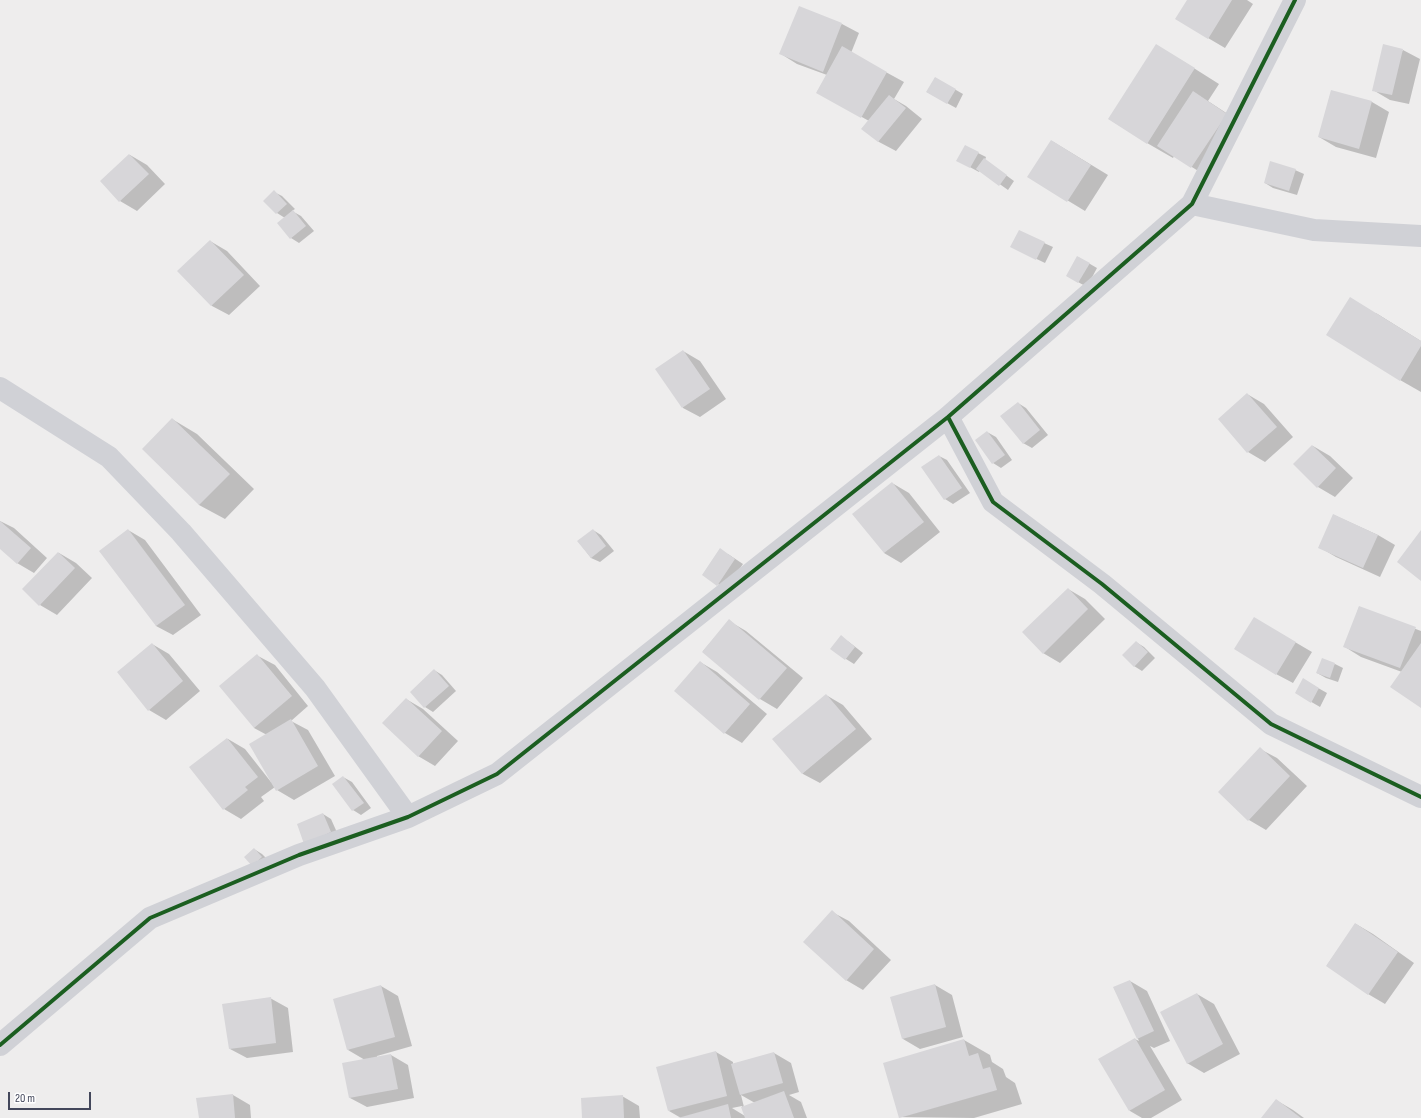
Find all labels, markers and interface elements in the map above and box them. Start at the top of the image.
scale bar [10,1084,93,1110]
text: 20 m [15,1091,35,1106]

